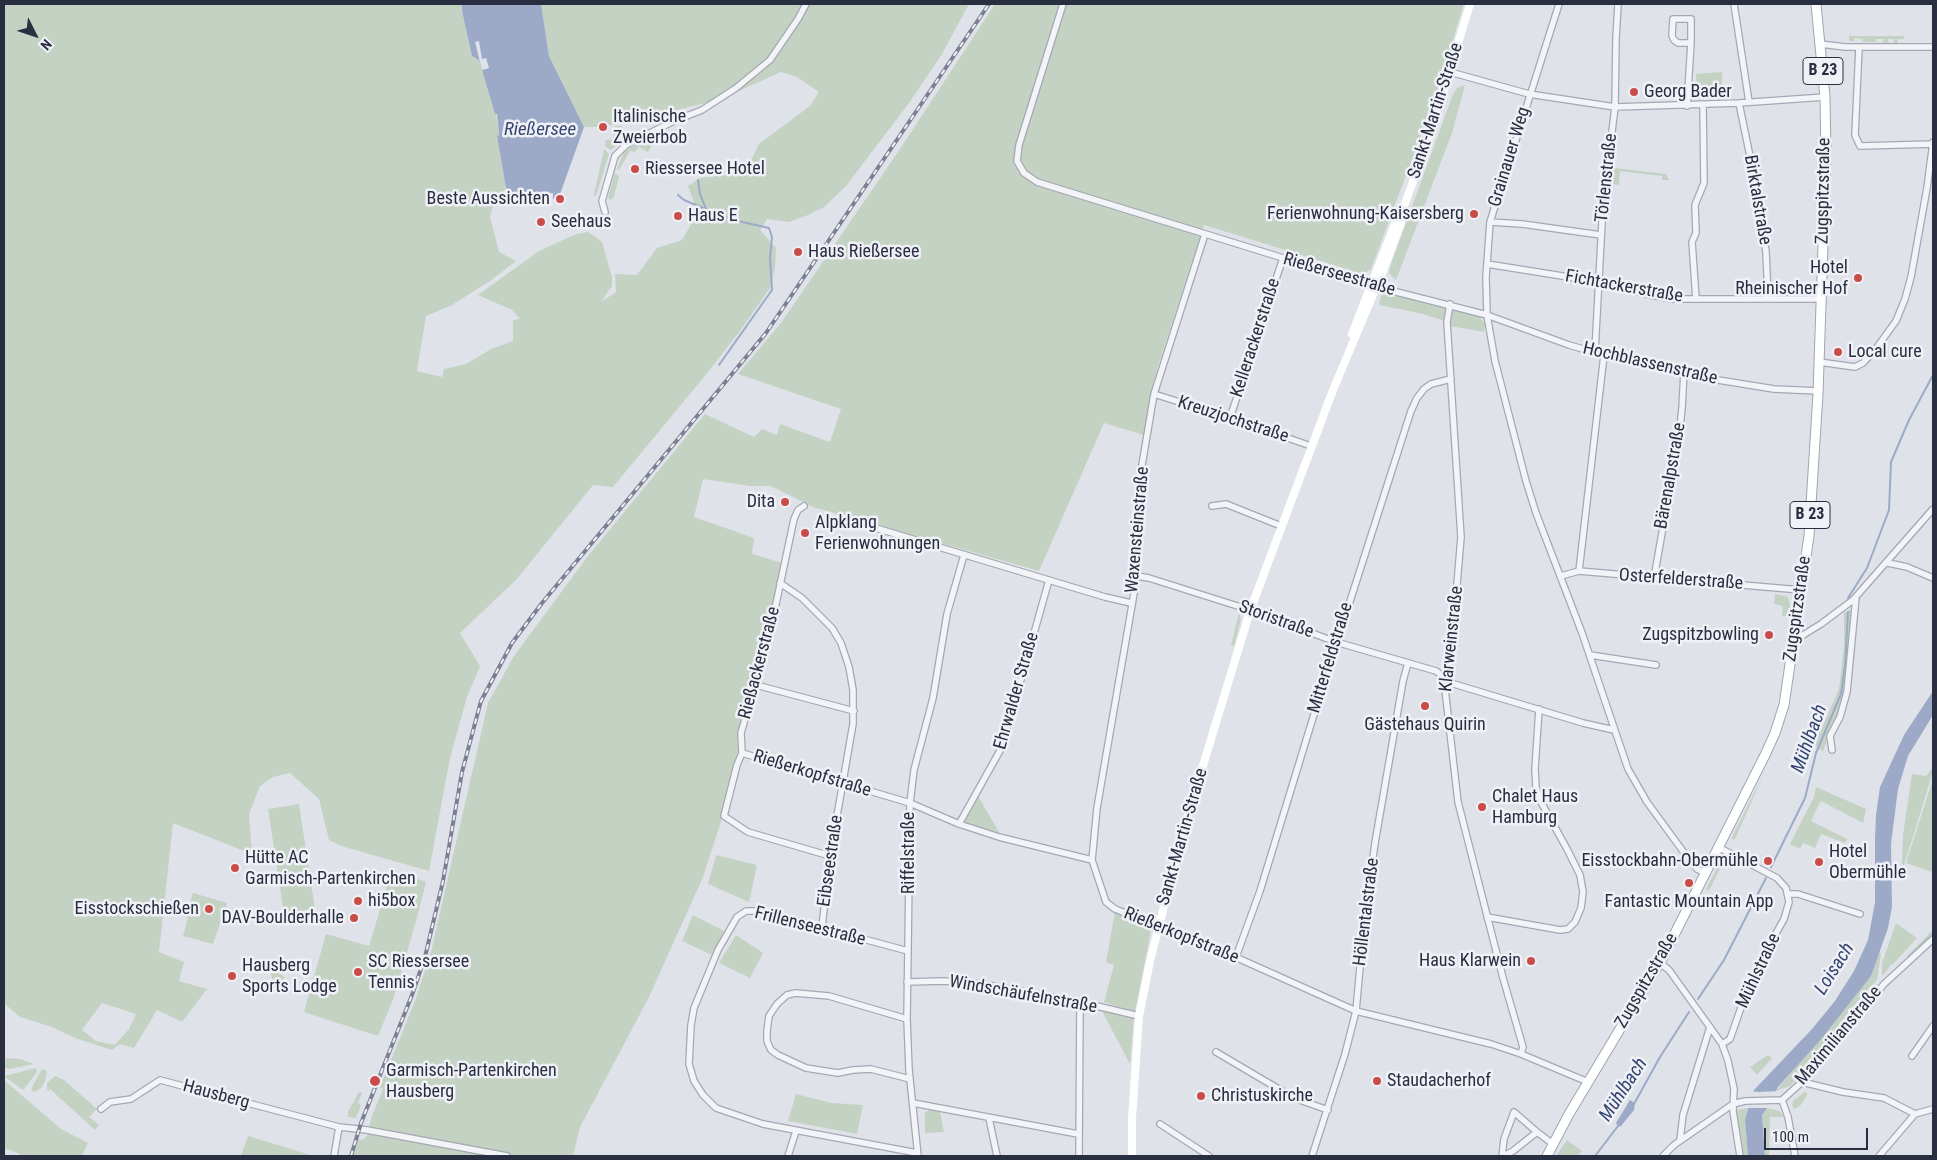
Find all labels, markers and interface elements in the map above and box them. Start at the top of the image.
north arrow [10,10,60,60]
text: N [37,36,55,53]
street label: Sankt-Martin-Straße [1404,40,1468,182]
road number: B 23 [1803,58,1843,84]
place label: Georg Bader [1644,81,1732,103]
marker: Georg Bader [1628,86,1640,98]
street label: Grainauer Weg [1485,104,1535,210]
place label: Italinische Zweierbob [613,106,687,148]
water label: Rießersee [504,119,576,141]
marker: Italinische Zweierbob [597,121,609,133]
street label: Törlenstraße [1592,132,1622,224]
street label: Zugspitzstraße [1812,138,1836,244]
street label: Birktalstraße [1738,153,1776,247]
place label: Riessersee Hotel [645,158,765,180]
marker: Riessersee Hotel [629,163,641,175]
place label: Beste Aussichten [427,188,550,210]
marker: Beste Aussichten [554,193,566,205]
place label: Ferienwohnung-Kaisersberg [1267,203,1464,225]
place label: Haus E [688,205,738,227]
marker: Ferienwohnung-Kaisersberg [1468,208,1480,220]
marker: Haus E [672,210,684,222]
place label: Seehaus [551,211,611,233]
marker: Seehaus [535,216,547,228]
place label: Haus Rießersee [808,241,919,263]
marker: Haus Rießersee [792,246,804,258]
street label: Rießerseestraße [1280,249,1398,301]
place label: Hotel Rheinischer Hof [1735,257,1848,300]
street label: Fichtackerstraße [1564,266,1684,308]
marker: Hotel Rheinischer Hof [1852,272,1864,284]
street label: Kellerackerstraße [1227,276,1285,400]
street label: Hochblassenstraße [1581,338,1719,390]
place label: Local cure [1848,341,1922,363]
marker: Local cure [1832,346,1844,358]
street label: Kreuzjochstraße [1175,392,1291,448]
street label: Bärenalpstraße [1651,421,1691,531]
street label: Waxensteinstraße [1122,466,1154,594]
place label: Dita [747,491,775,513]
marker: Dita [779,496,791,508]
road number: B 23 [1790,502,1830,528]
place label: Alpklang Ferienwohnungen [815,512,940,554]
marker: Alpklang Ferienwohnungen [799,527,811,539]
street label: Zugspitzstraße [1780,555,1816,663]
street label: Osterfelderstraße [1618,565,1744,595]
street label: Klarweinstraße [1436,585,1468,693]
street label: Storistraße [1236,596,1316,644]
street label: Mitterfeldstraße [1304,600,1358,716]
street label: Rießackerstraße [735,604,785,722]
place label: Zugspitzbowling [1642,624,1759,646]
marker: Zugspitzbowling [1763,629,1775,641]
street label: Ehrwalder Straße [990,630,1044,752]
marker: Gästehaus Quirin [1419,700,1431,712]
water label: Mühlbach [1787,702,1833,776]
place label: Gästehaus Quirin [1364,714,1486,736]
street label: Rießerkopfstraße [750,746,874,802]
street label: Sankt-Martin-Straße [1153,766,1213,908]
place label: Chalet Haus Hamburg [1492,786,1578,829]
marker: Chalet Haus Hamburg [1476,801,1488,813]
street label: Riffelstraße [898,812,920,894]
street label: Eibseestraße [814,814,848,908]
place label: Hotel Obermühle [1829,841,1906,884]
place label: Hütte AC Garmisch-Partenkirchen [245,847,416,890]
place label: Eisstockbahn-Obermühle [1581,850,1758,872]
marker: Eisstockbahn-Obermühle [1762,855,1774,867]
marker: Hotel Obermühle [1813,856,1825,868]
street label: Höllentalstraße [1350,857,1384,967]
marker: Hütte AC Garmisch-Partenkirchen [229,862,241,874]
marker: Fantastic Mountain App [1683,877,1695,889]
place label: hi5box [368,890,415,912]
place label: Fantastic Mountain App [1605,891,1773,913]
marker: hi5box [352,895,364,907]
place label: Eisstockschießen [75,898,199,920]
marker: Eisstockschießen [203,903,215,915]
street label: Frillenseestraße [752,903,868,951]
street label: Rießerkopfstraße [1120,903,1242,969]
place label: DAV-Boulderhalle [222,907,344,929]
marker: DAV-Boulderhalle [348,912,360,924]
street label: Zugspitzstraße [1611,930,1683,1032]
street label: Mühlstraße [1732,930,1786,1012]
water label: Loisach [1810,939,1860,999]
place label: Haus Klarwein [1419,950,1521,972]
place label: SC Riessersee Tennis [368,951,469,994]
place label: Hausberg Sports Lodge [242,955,337,998]
marker: Haus Klarwein [1525,955,1537,967]
marker: SC Riessersee Tennis [352,966,364,978]
marker: Hausberg Sports Lodge [226,970,238,982]
street label: Windschäufelnstraße [947,971,1099,1019]
street label: Maximilianstraße [1791,982,1887,1090]
water label: Mühlbach [1595,1054,1653,1126]
place label: Garmisch-Partenkirchen Hausberg [386,1060,557,1102]
place label: Staudacherhof [1387,1070,1491,1092]
marker: Garmisch-Partenkirchen Hausberg [368,1074,382,1088]
marker: Staudacherhof [1371,1075,1383,1087]
street label: Hausberg [180,1076,252,1114]
place label: Christuskirche [1211,1085,1313,1107]
marker: Christuskirche [1195,1090,1207,1102]
scale bar [1767,1118,1871,1150]
text: 100 m [1772,1128,1809,1146]

